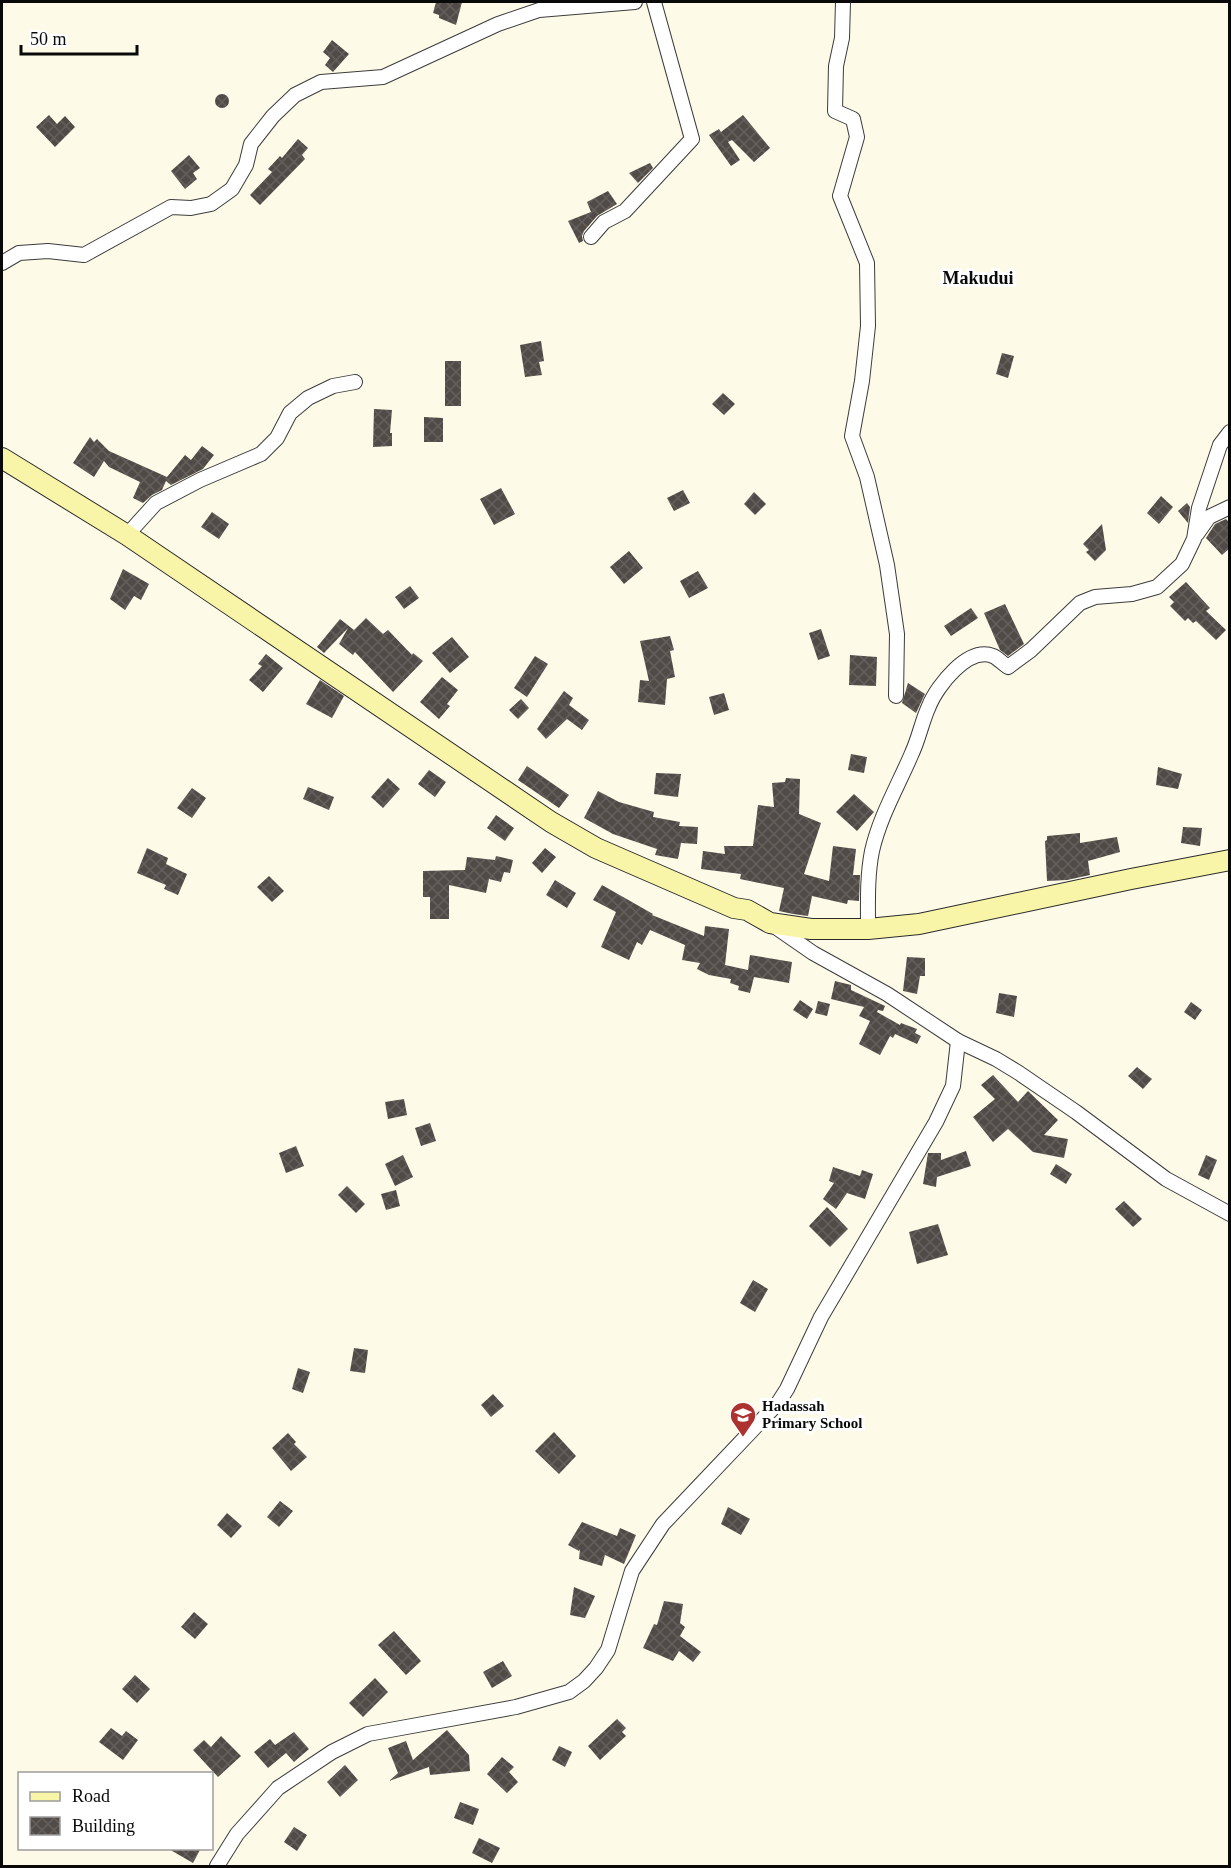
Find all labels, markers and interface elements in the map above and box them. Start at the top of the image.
scale bar [21,18,136,56]
text: 50 m [30,29,67,49]
district label: Makudui [942,268,1014,288]
place label: Hadassah Primary School [762,1398,862,1431]
school or university icon: Hadassah Primary School [728,1400,758,1438]
legend [18,1772,213,1850]
text: Road [72,1786,110,1806]
text: Building [72,1816,135,1836]

